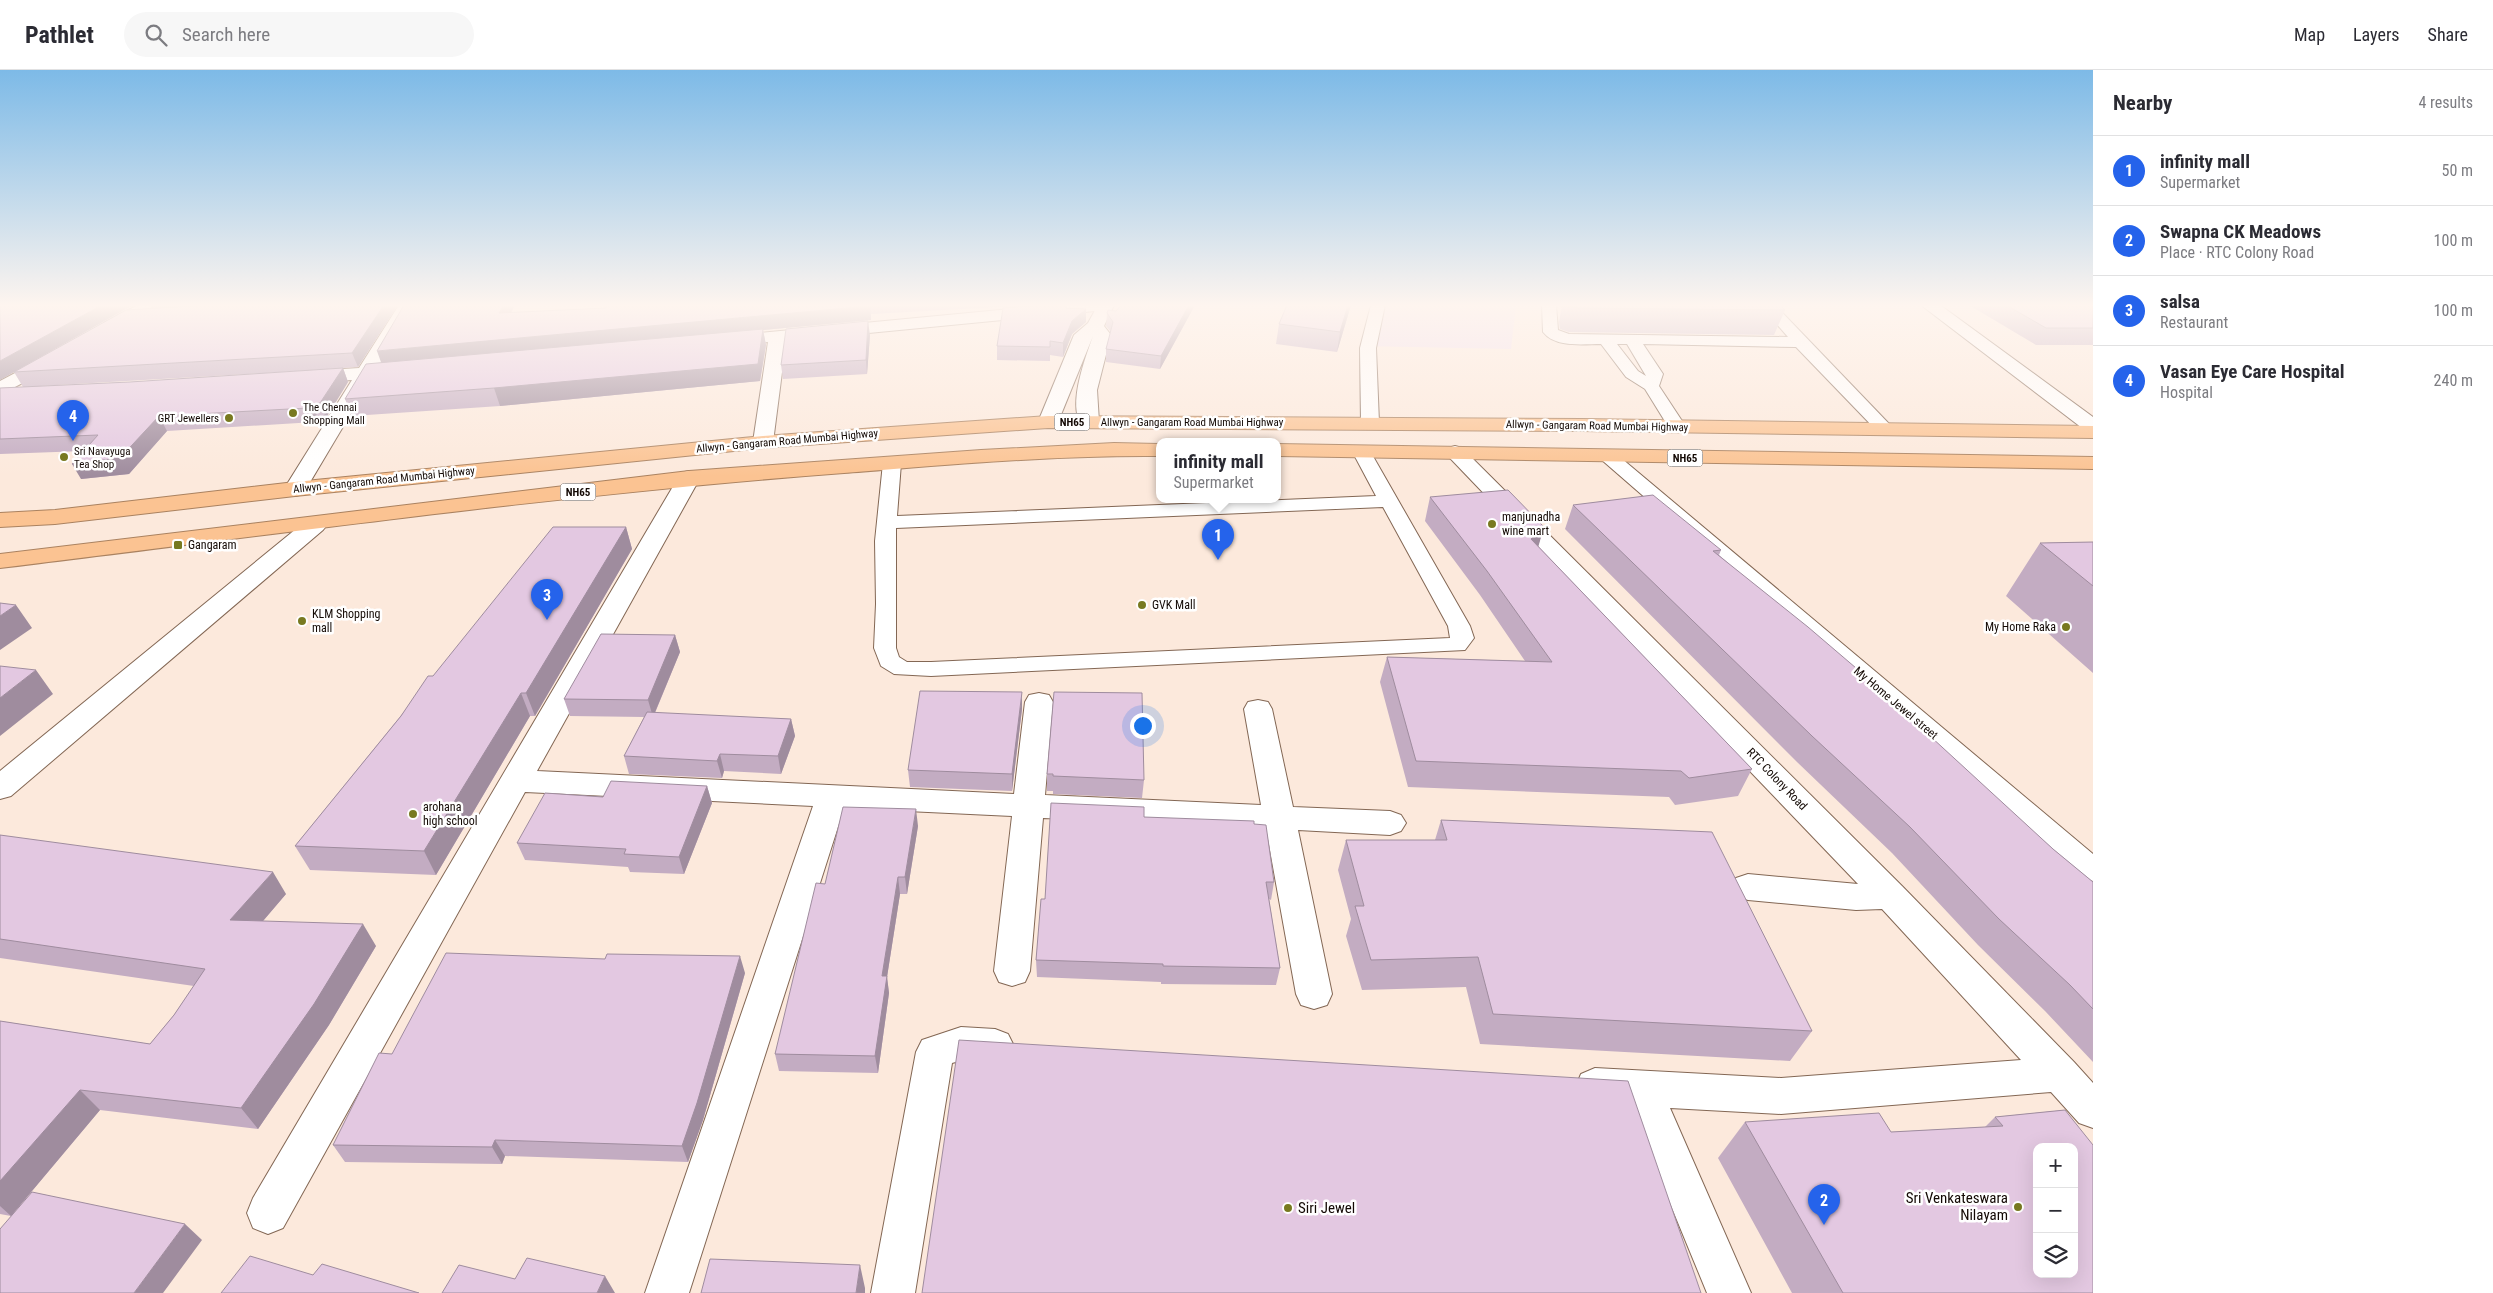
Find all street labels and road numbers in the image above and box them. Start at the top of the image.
road number: NH65 [1054,414,1090,431]
street label: Allwyn - Gangaram Road Mumbai Highway [1101,416,1284,429]
street label: Allwyn - Gangaram Road Mumbai Highway [1506,418,1689,434]
street label: Allwyn - Gangaram Road Mumbai Highway [696,427,879,455]
road number: NH65 [1668,449,1702,466]
street label: Allwyn - Gangaram Road Mumbai Highway [293,464,476,496]
road number: NH65 [560,484,596,501]
street label: My Home Jewel street [1851,664,1941,743]
street label: RTC Colony Road [1744,745,1810,813]

